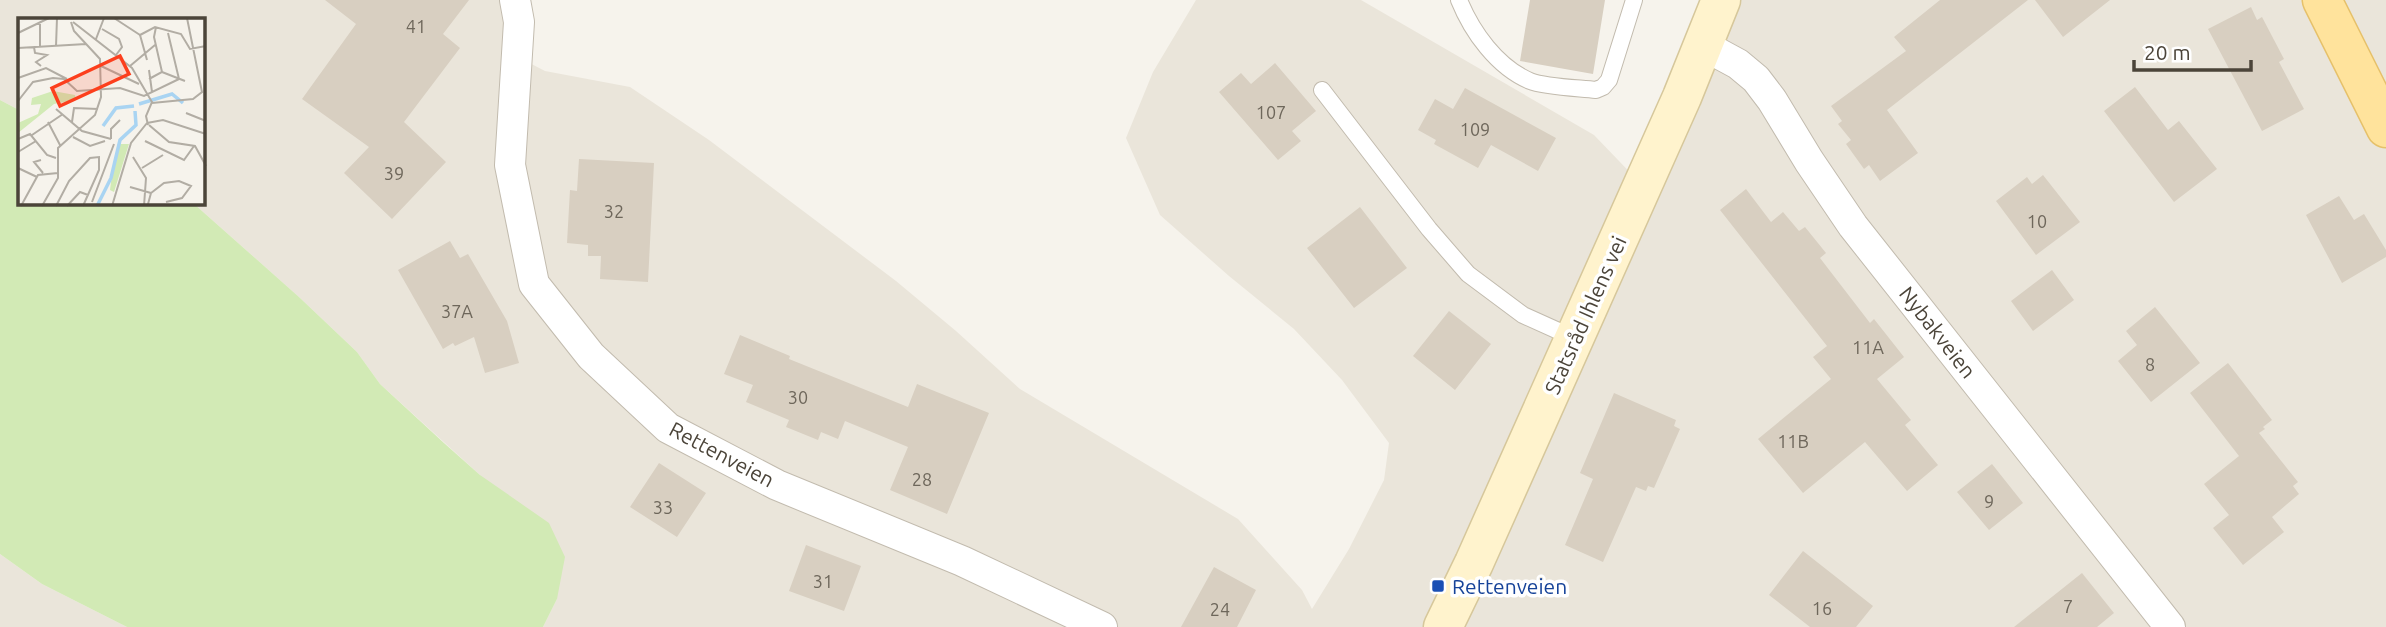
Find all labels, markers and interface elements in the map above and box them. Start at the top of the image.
house number: 41 [406,16,426,36]
inset map [18,18,205,205]
scale bar [2134,28,2251,72]
text: 20 m [2144,40,2191,64]
house number: 107 [1256,102,1286,122]
house number: 109 [1460,119,1490,139]
house number: 39 [384,163,404,183]
house number: 32 [604,201,624,221]
house number: 10 [2027,211,2047,231]
street label: Statsråd Ihlens vei [1539,232,1631,398]
street label: Nybakveien [1895,282,1981,382]
house number: 37A [441,301,473,321]
house number: 11A [1852,337,1884,357]
house number: 8 [2145,354,2155,374]
house number: 30 [788,387,808,407]
street label: Rettenveien [666,416,778,492]
house number: 11B [1777,431,1809,451]
house number: 28 [912,469,932,489]
house number: 9 [1984,491,1994,511]
house number: 33 [653,497,673,517]
house number: 31 [813,571,833,591]
place label: Rettenveien [1452,574,1567,598]
marker: Rettenveien [1430,578,1446,594]
house number: 7 [2063,596,2073,616]
house number: 16 [1812,598,1832,618]
house number: 24 [1210,599,1230,619]

